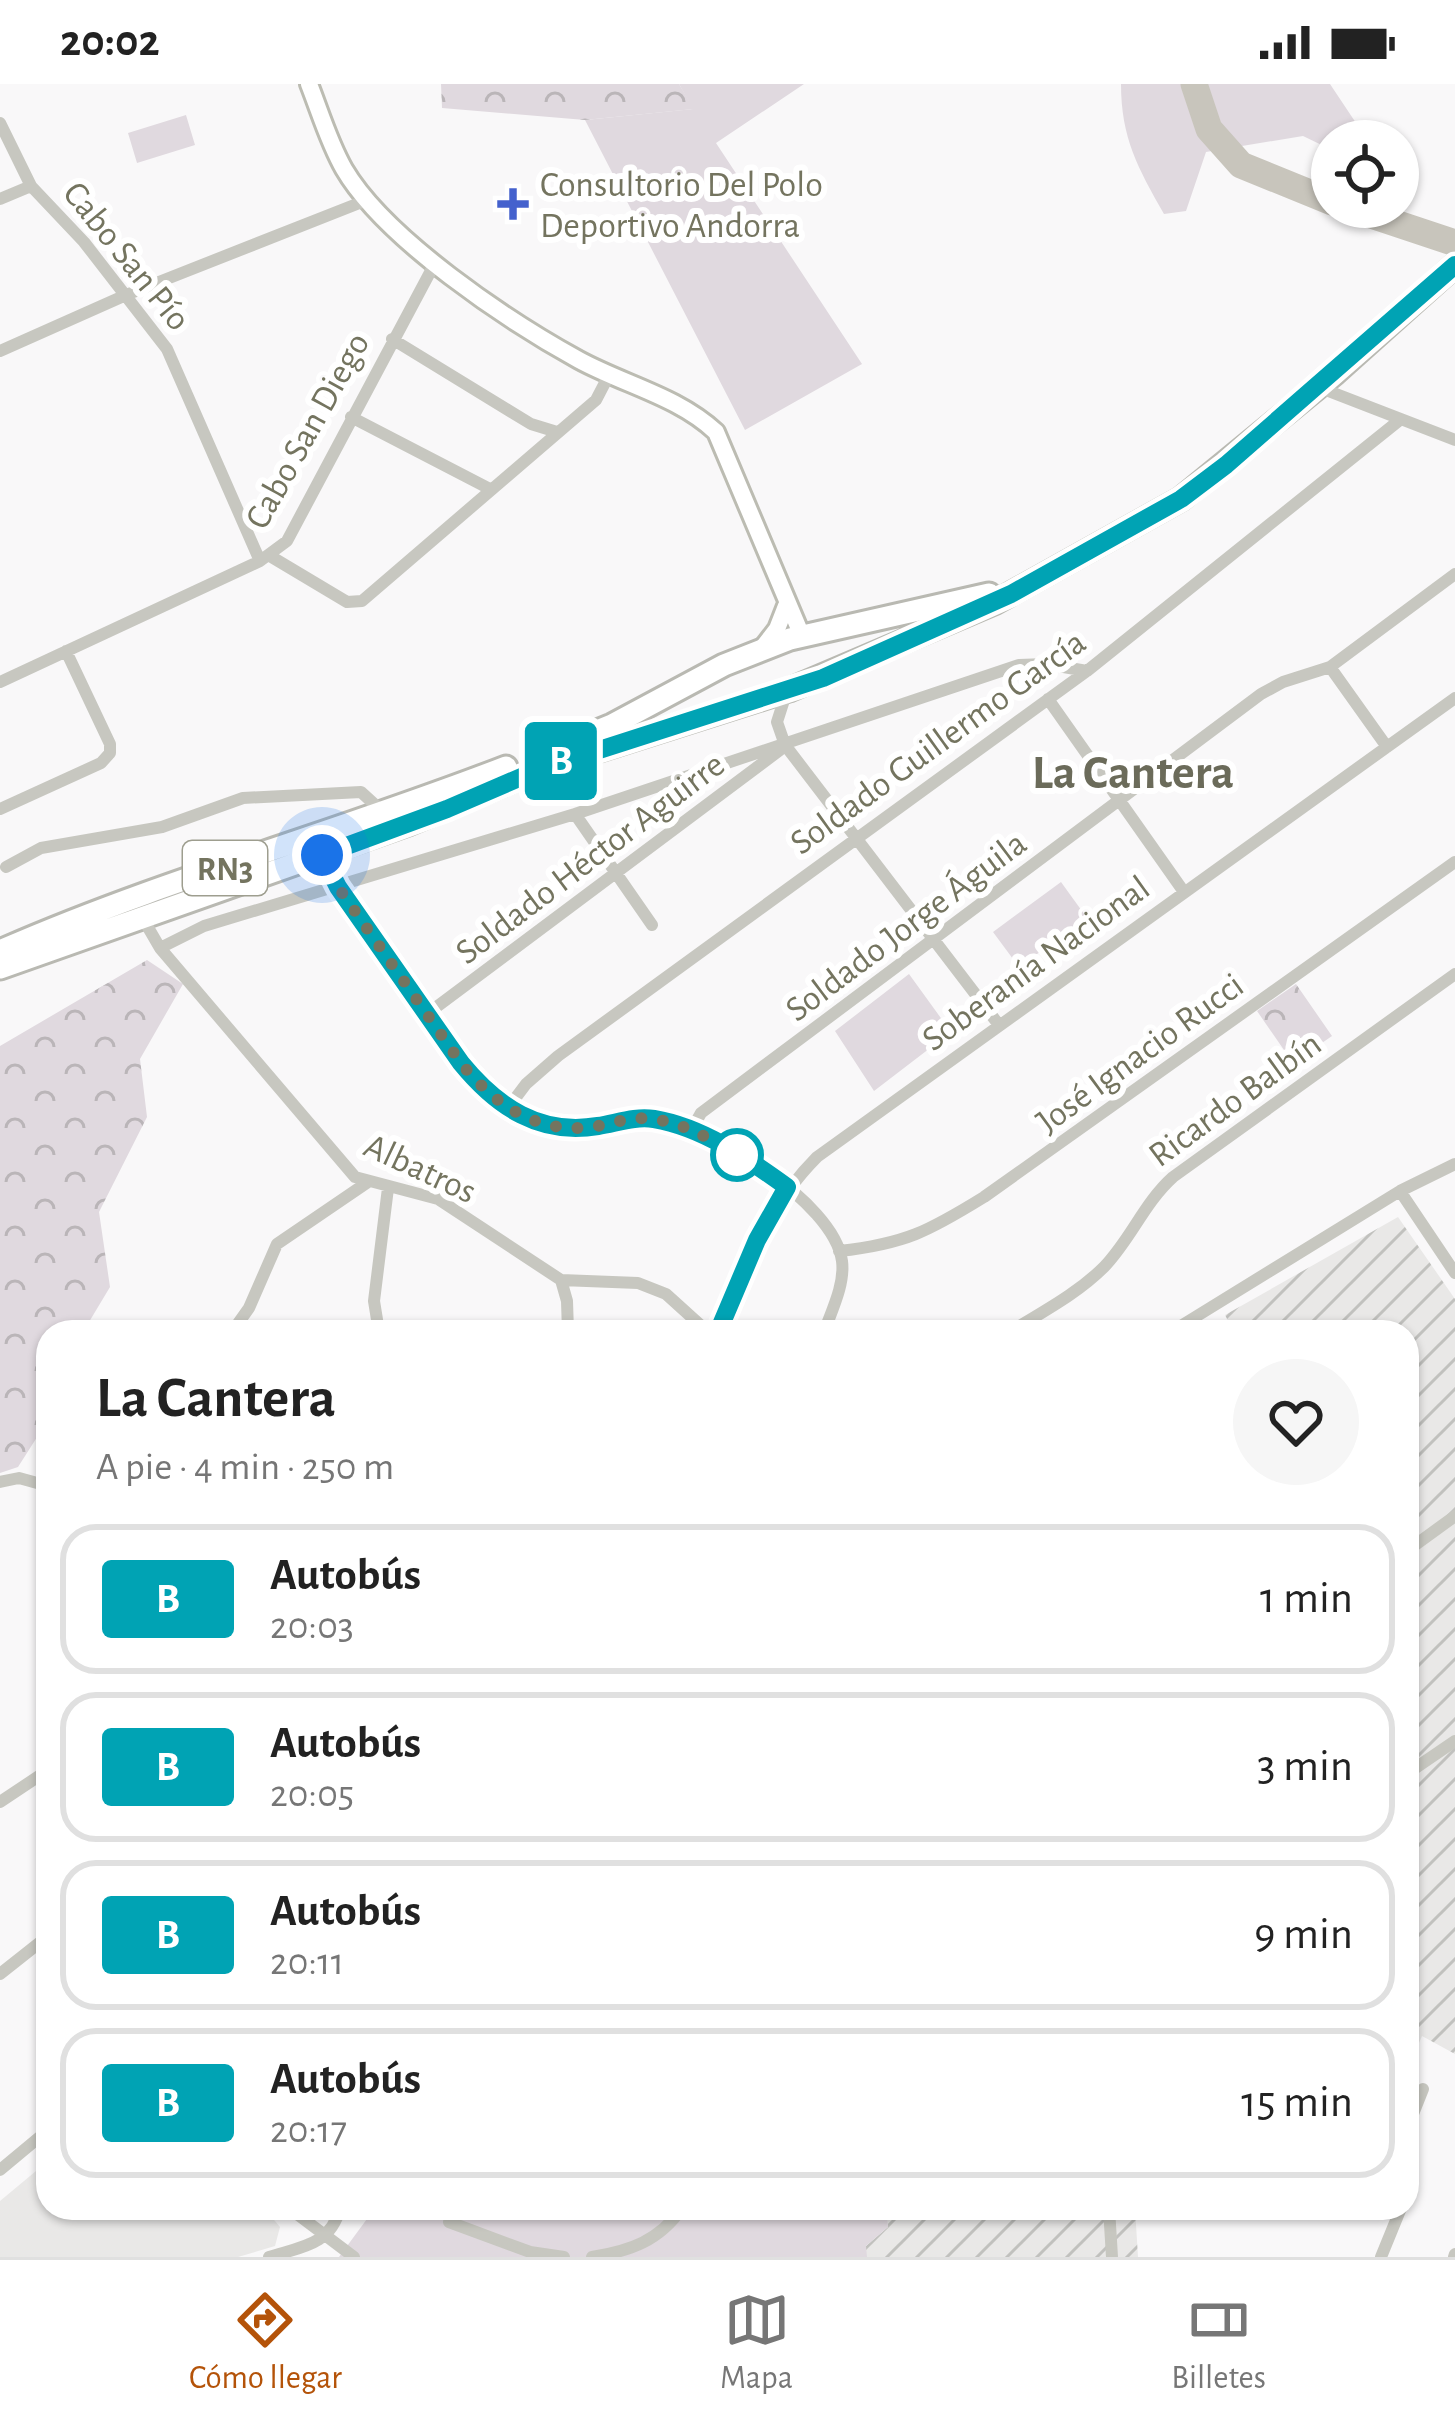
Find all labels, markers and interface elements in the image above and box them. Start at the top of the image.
text: 20:02 [60,19,160,64]
map controls [1311,120,1419,228]
button: locate [1311,120,1419,228]
place label: Consultorio Del Polo Deportivo Andorra [540,167,823,244]
street label: Cabo San Pío [56,175,197,337]
marker: Consultorio Del Polo Deportivo Andorra [497,188,529,220]
street label: Cabo San Diego [239,327,376,535]
street label: Soldado Guillermo García [784,624,1092,862]
line badge: B [522,722,600,800]
text: B [549,740,573,782]
street label: Soldado Héctor Aguirre [449,746,731,971]
district label: La Cantera [1032,750,1234,798]
street label: Soldado Jorge Águila [777,822,1033,1028]
your location [292,825,352,885]
road number: RN3 [183,841,267,895]
street label: Soberanía Nacional [916,869,1156,1058]
street label: José Ignacio Rucci [1030,967,1250,1140]
street label: Ricardo Balbín [1142,1025,1328,1174]
street label: Albatros [359,1127,482,1210]
unlabelled marker [712,1130,762,1180]
button: heart [1233,1359,1359,1485]
text: La Cantera [96,1370,336,1427]
text: A pie · 4 min · 250 m [96,1448,394,1487]
text: Autobús [270,1553,421,1598]
text: 1 min [1260,1576,1353,1621]
text: B [156,1578,180,1620]
text: 20:03 [270,1607,354,1646]
text: Autobús [270,1721,421,1766]
text: 3 min [1257,1744,1353,1789]
text: B [156,1746,180,1788]
text: 20:05 [270,1775,354,1814]
text: Autobús [270,1889,421,1934]
text: 9 min [1254,1912,1353,1957]
text: B [156,1914,180,1956]
text: 20:11 [270,1943,344,1982]
text: Autobús [270,2057,421,2102]
text: 15 min [1241,2080,1353,2125]
text: B [156,2082,180,2124]
text: 20:17 [270,2111,347,2150]
tab: Cómo llegar [189,2287,342,2399]
tab: Mapa [720,2287,793,2399]
tab: Billetes [1171,2287,1266,2399]

